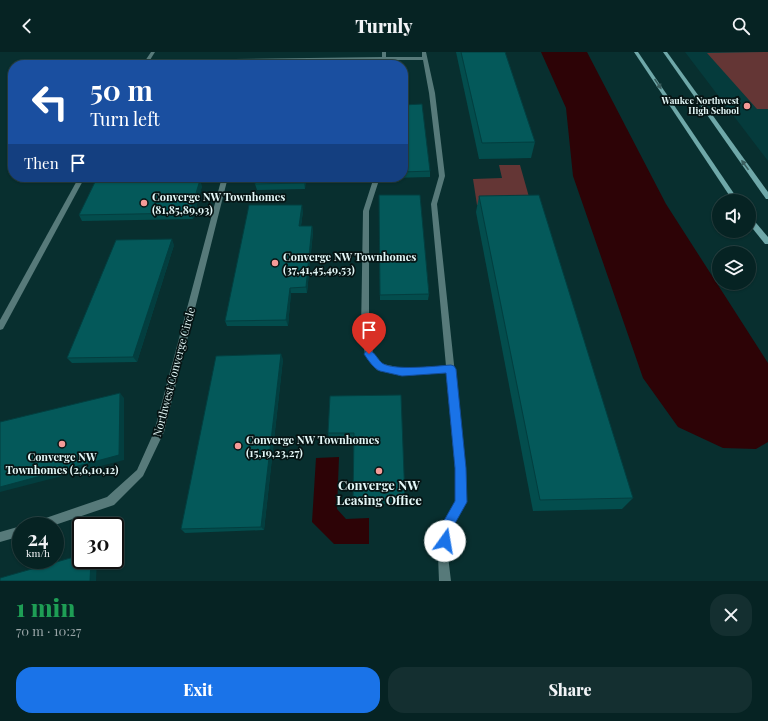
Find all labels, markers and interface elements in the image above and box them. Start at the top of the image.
text: Turnly [355,14,413,38]
icon: back [16,15,38,37]
icon: search [730,15,752,37]
text: 50 m [90,71,153,108]
icon: left [24,76,76,128]
one-way arrow [654,79,662,90]
place label: Waukee Northwest High School [661,94,740,116]
marker: Waukee Northwest High School [742,101,752,111]
text: Turn left [90,107,160,131]
icon: arrive [67,152,89,174]
text: Then [24,153,59,173]
one-way arrow [741,160,749,170]
place label: Converge NW Townhomes (81,85,89,93) [152,189,285,217]
map controls [712,194,756,290]
button: sound [712,194,756,238]
marker: Converge NW Townhomes (81,85,89,93) [139,198,149,208]
button: layers [712,246,756,290]
place label: Converge NW Townhomes (37,41,45,49,53) [283,249,416,277]
marker: Converge NW Townhomes (37,41,45,49,53) [270,258,280,268]
street label: Northwest Converge Circle [149,305,198,438]
pin [352,313,386,354]
icon: arrive [358,319,380,341]
place label: Converge NW Townhomes (15,19,23,27) [246,432,379,460]
marker: Converge NW Townhomes (2,6,10,12) [57,439,67,449]
marker: Converge NW Townhomes (15,19,23,27) [233,441,243,451]
place label: Converge NW Townhomes (2,6,10,12) [5,449,119,477]
marker: Converge NW Leasing Office [374,466,384,476]
place label: Converge NW Leasing Office [336,476,422,508]
speed limit sign: 30 [72,517,124,569]
position arrow [424,520,466,562]
text: 24 [27,524,49,551]
text: km/h [26,546,50,560]
text: 1 min [16,591,75,623]
button: close [710,594,752,636]
text: 70 m · 10:27 [16,622,81,639]
button: Exit [16,667,380,713]
button: Share [388,667,752,713]

